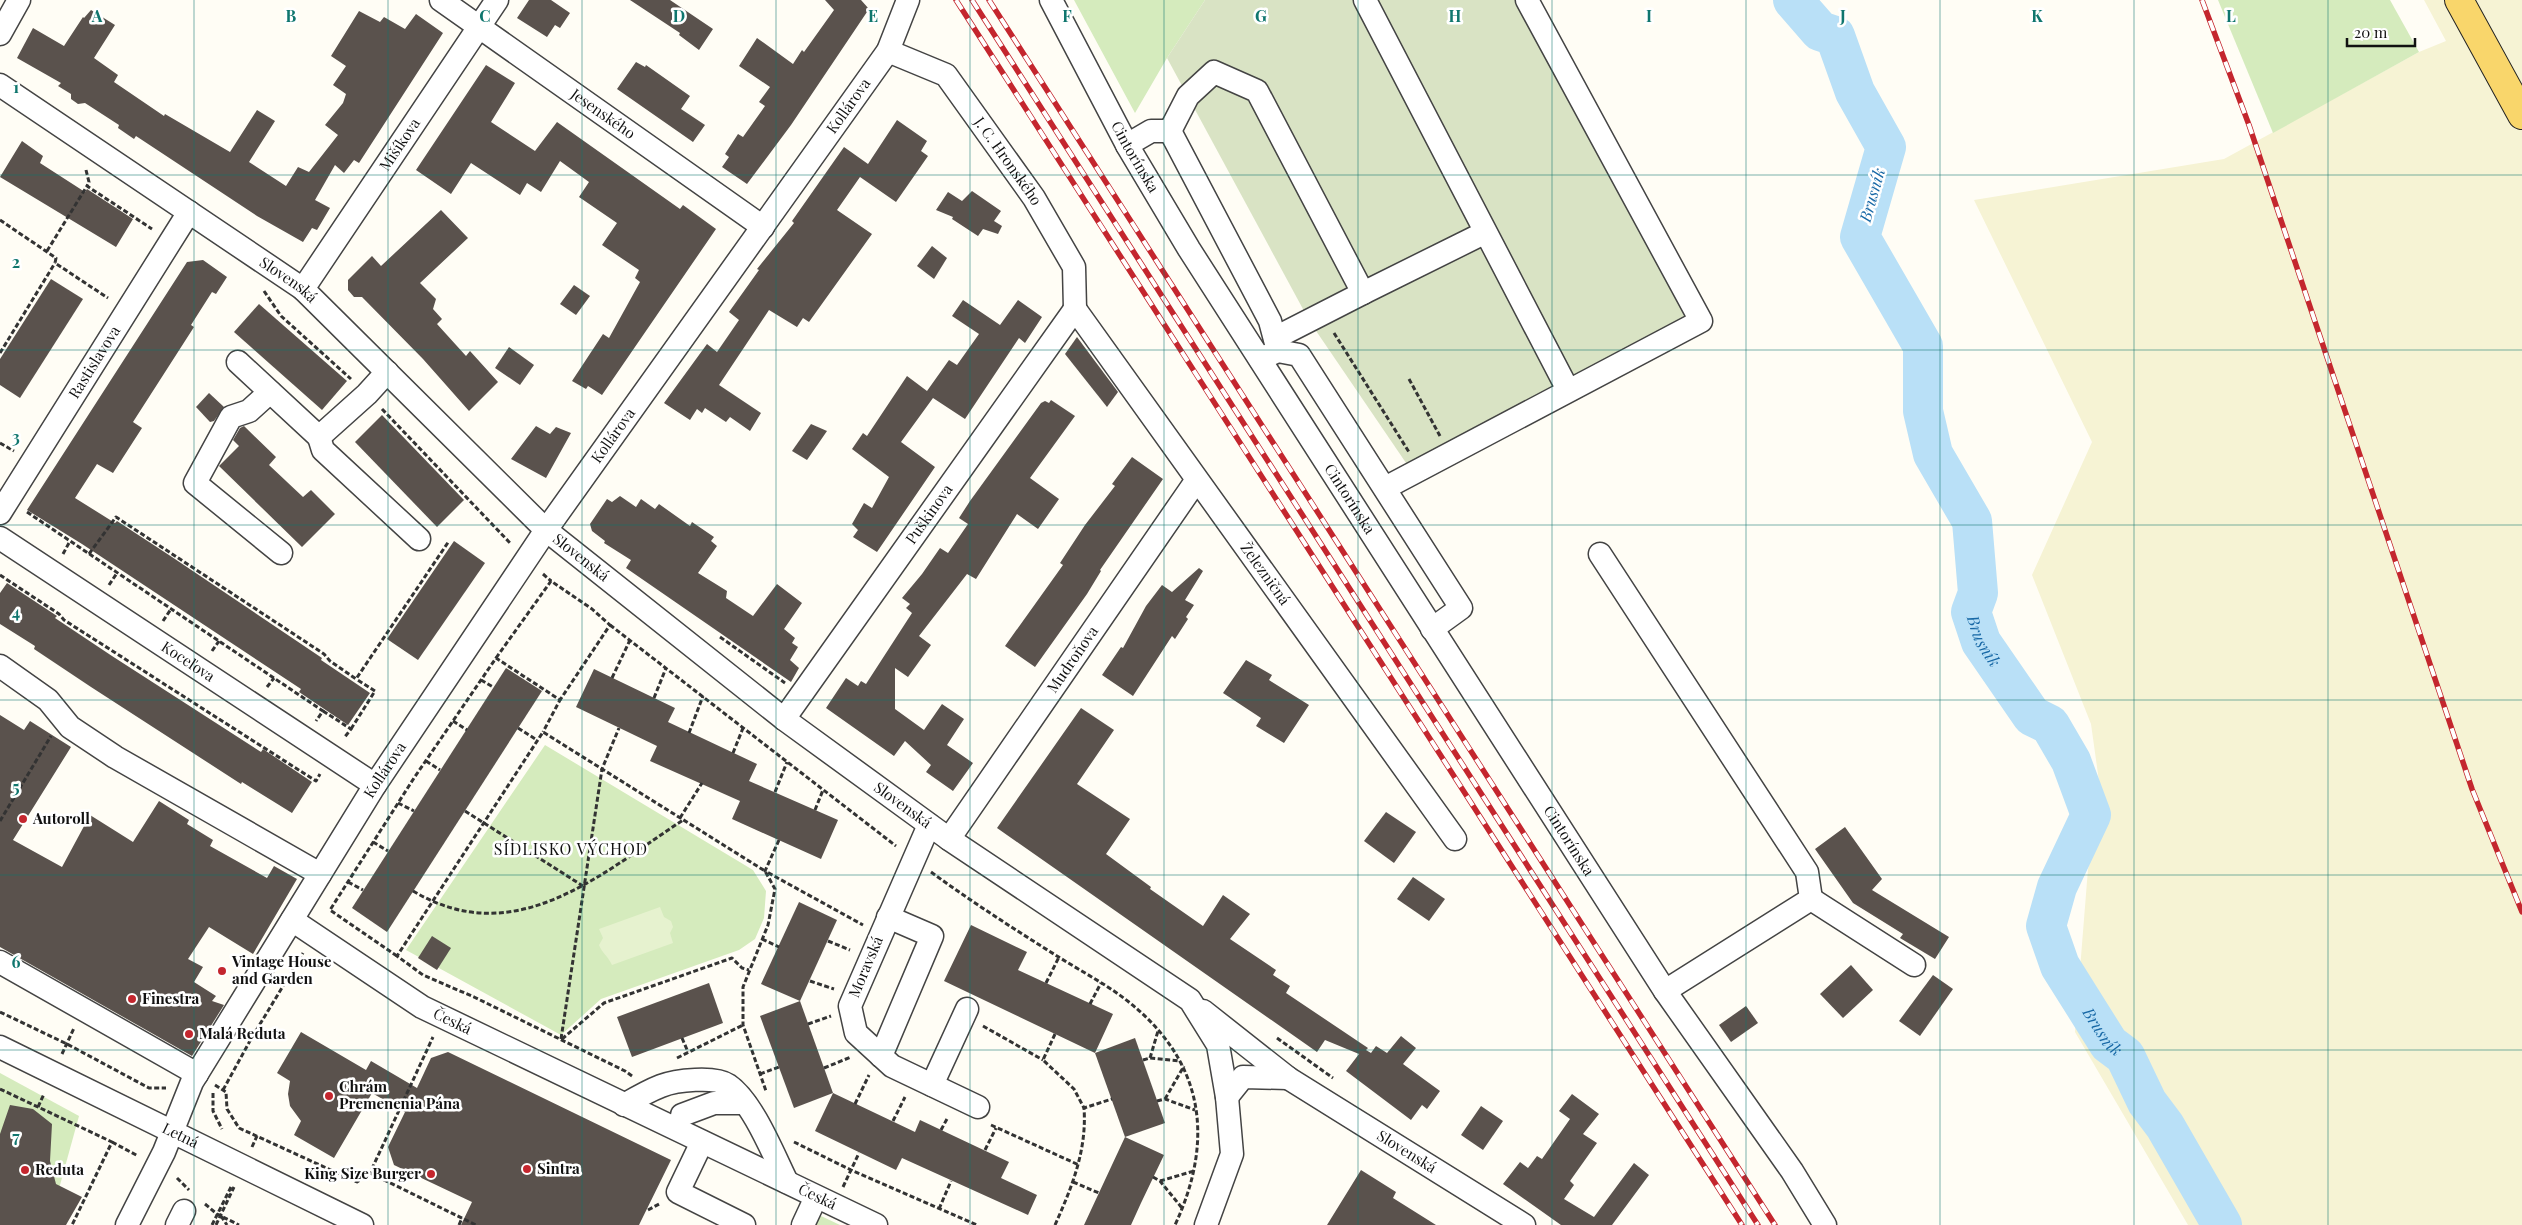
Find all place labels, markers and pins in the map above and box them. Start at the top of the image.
place label: Autoroll [32,808,90,828]
marker: Autoroll [17,813,29,825]
place label: Vintage House and Garden [231,951,332,988]
marker: Vintage House and Garden [216,965,228,977]
place label: Finestra [142,988,200,1008]
marker: Finestra [126,993,138,1005]
place label: Malá Reduta [199,1023,286,1043]
marker: Malá Reduta [183,1028,195,1040]
place label: Chrám Premenenia Pána [339,1076,460,1113]
marker: Chrám Premenenia Pána [323,1090,335,1102]
place label: Sintra [537,1158,580,1178]
place label: Reduta [35,1159,84,1179]
place label: King Size Burger [304,1163,421,1183]
marker: Sintra [521,1163,533,1175]
marker: Reduta [19,1164,31,1176]
marker: King Size Burger [425,1168,437,1180]

